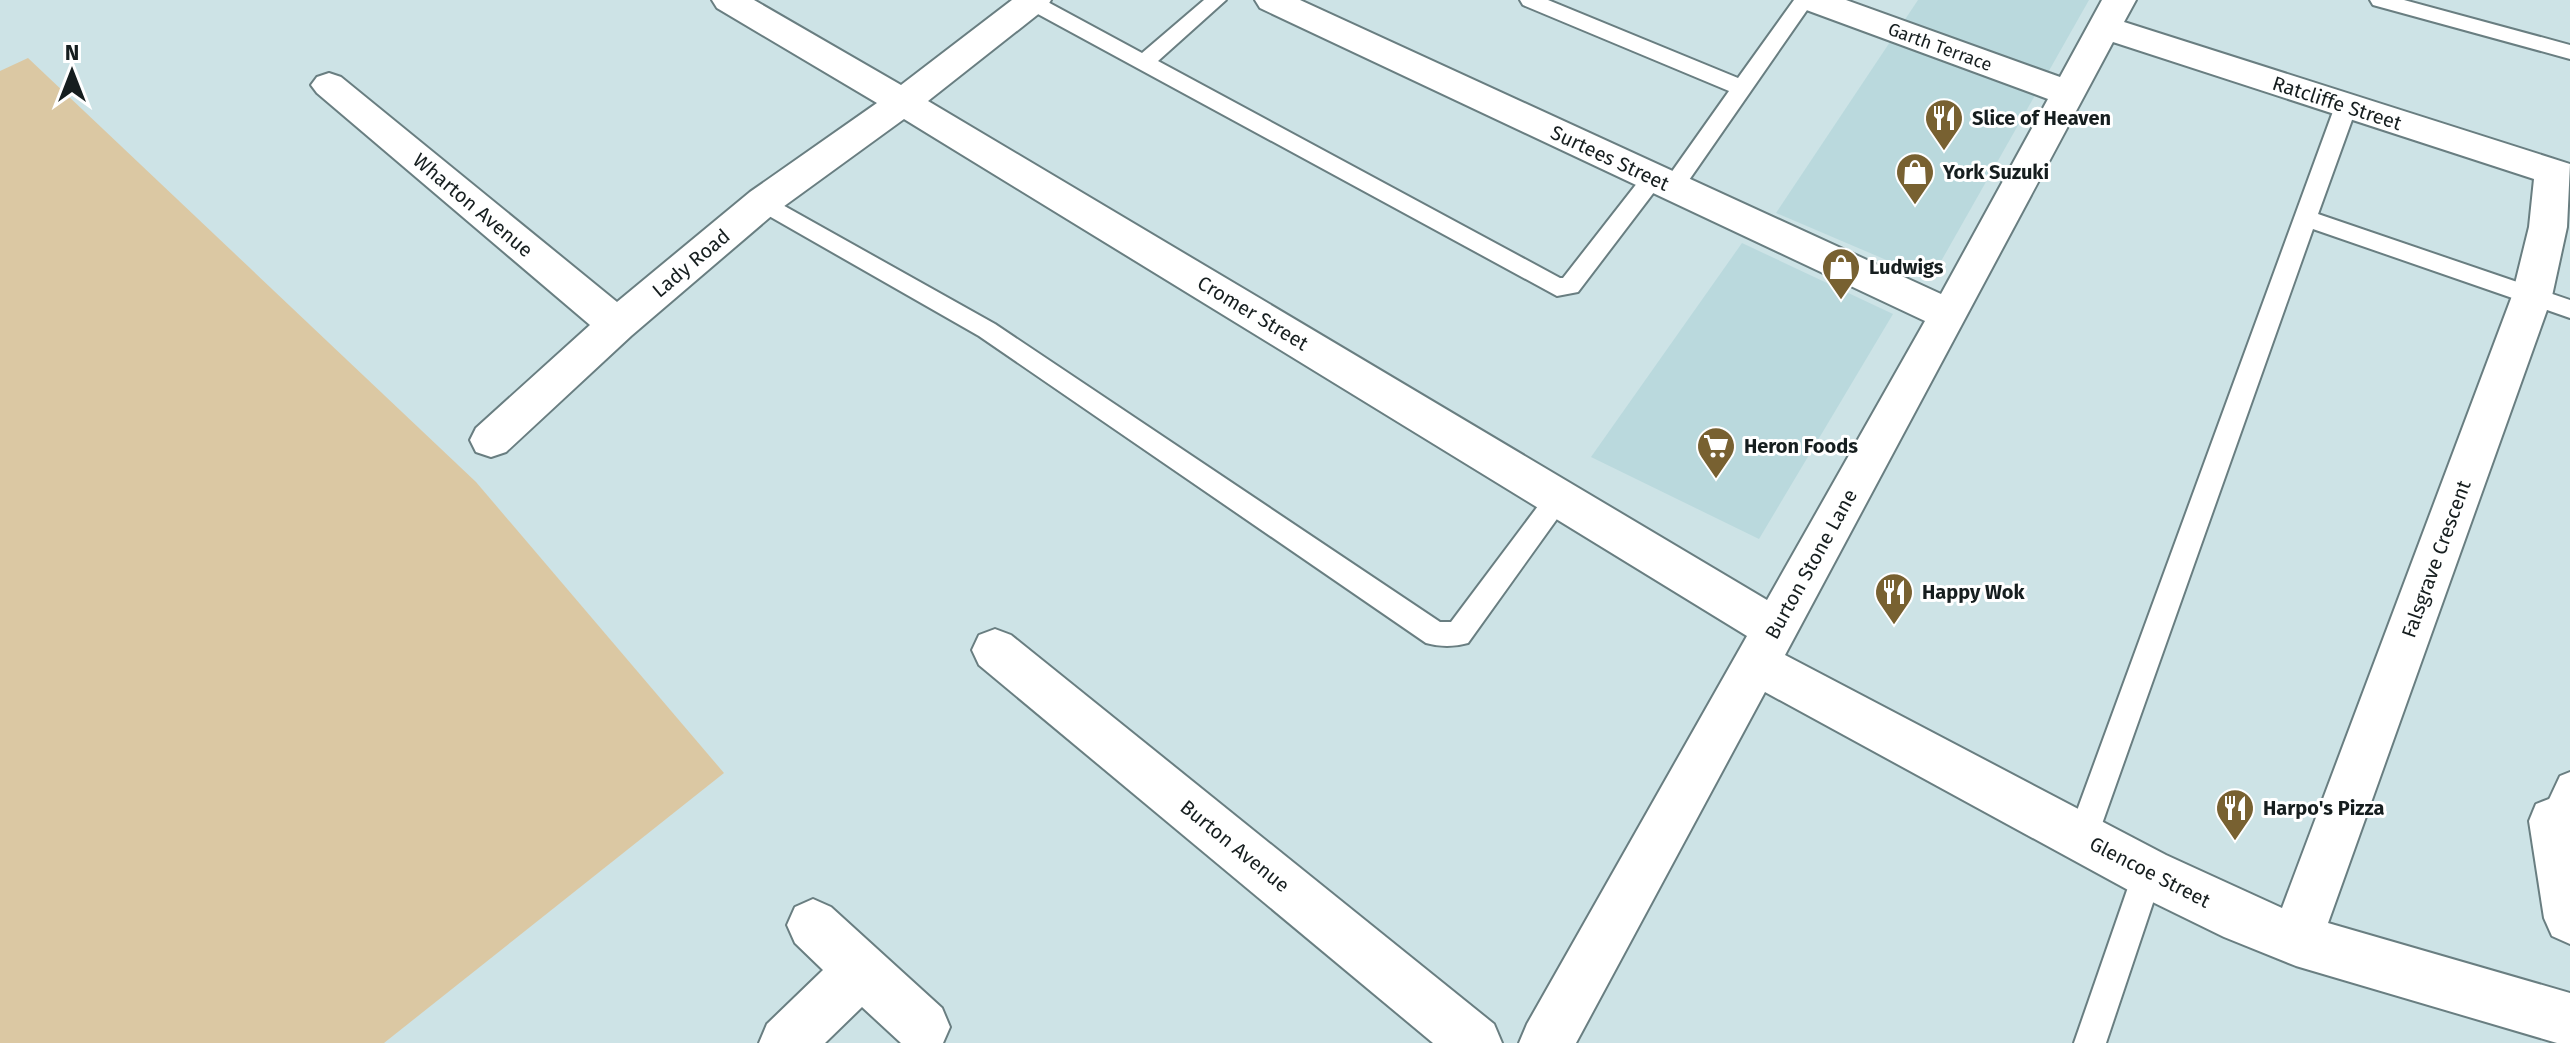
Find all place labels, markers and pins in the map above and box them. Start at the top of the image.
restaurant icon: Slice of Heaven [1923,97,1965,152]
place label: Slice of Heaven [1972,106,2111,130]
shop icon: York Suzuki [1894,151,1936,206]
place label: York Suzuki [1942,160,2049,184]
shop icon: Ludwigs [1820,246,1862,301]
place label: Ludwigs [1869,255,1944,279]
supermarket icon: Heron Foods [1695,425,1737,480]
place label: Heron Foods [1744,434,1858,458]
restaurant icon: Happy Wok [1873,571,1915,626]
place label: Happy Wok [1922,580,2026,604]
restaurant icon: Harpo's Pizza [2214,787,2256,842]
place label: Harpo's Pizza [2263,796,2384,820]

